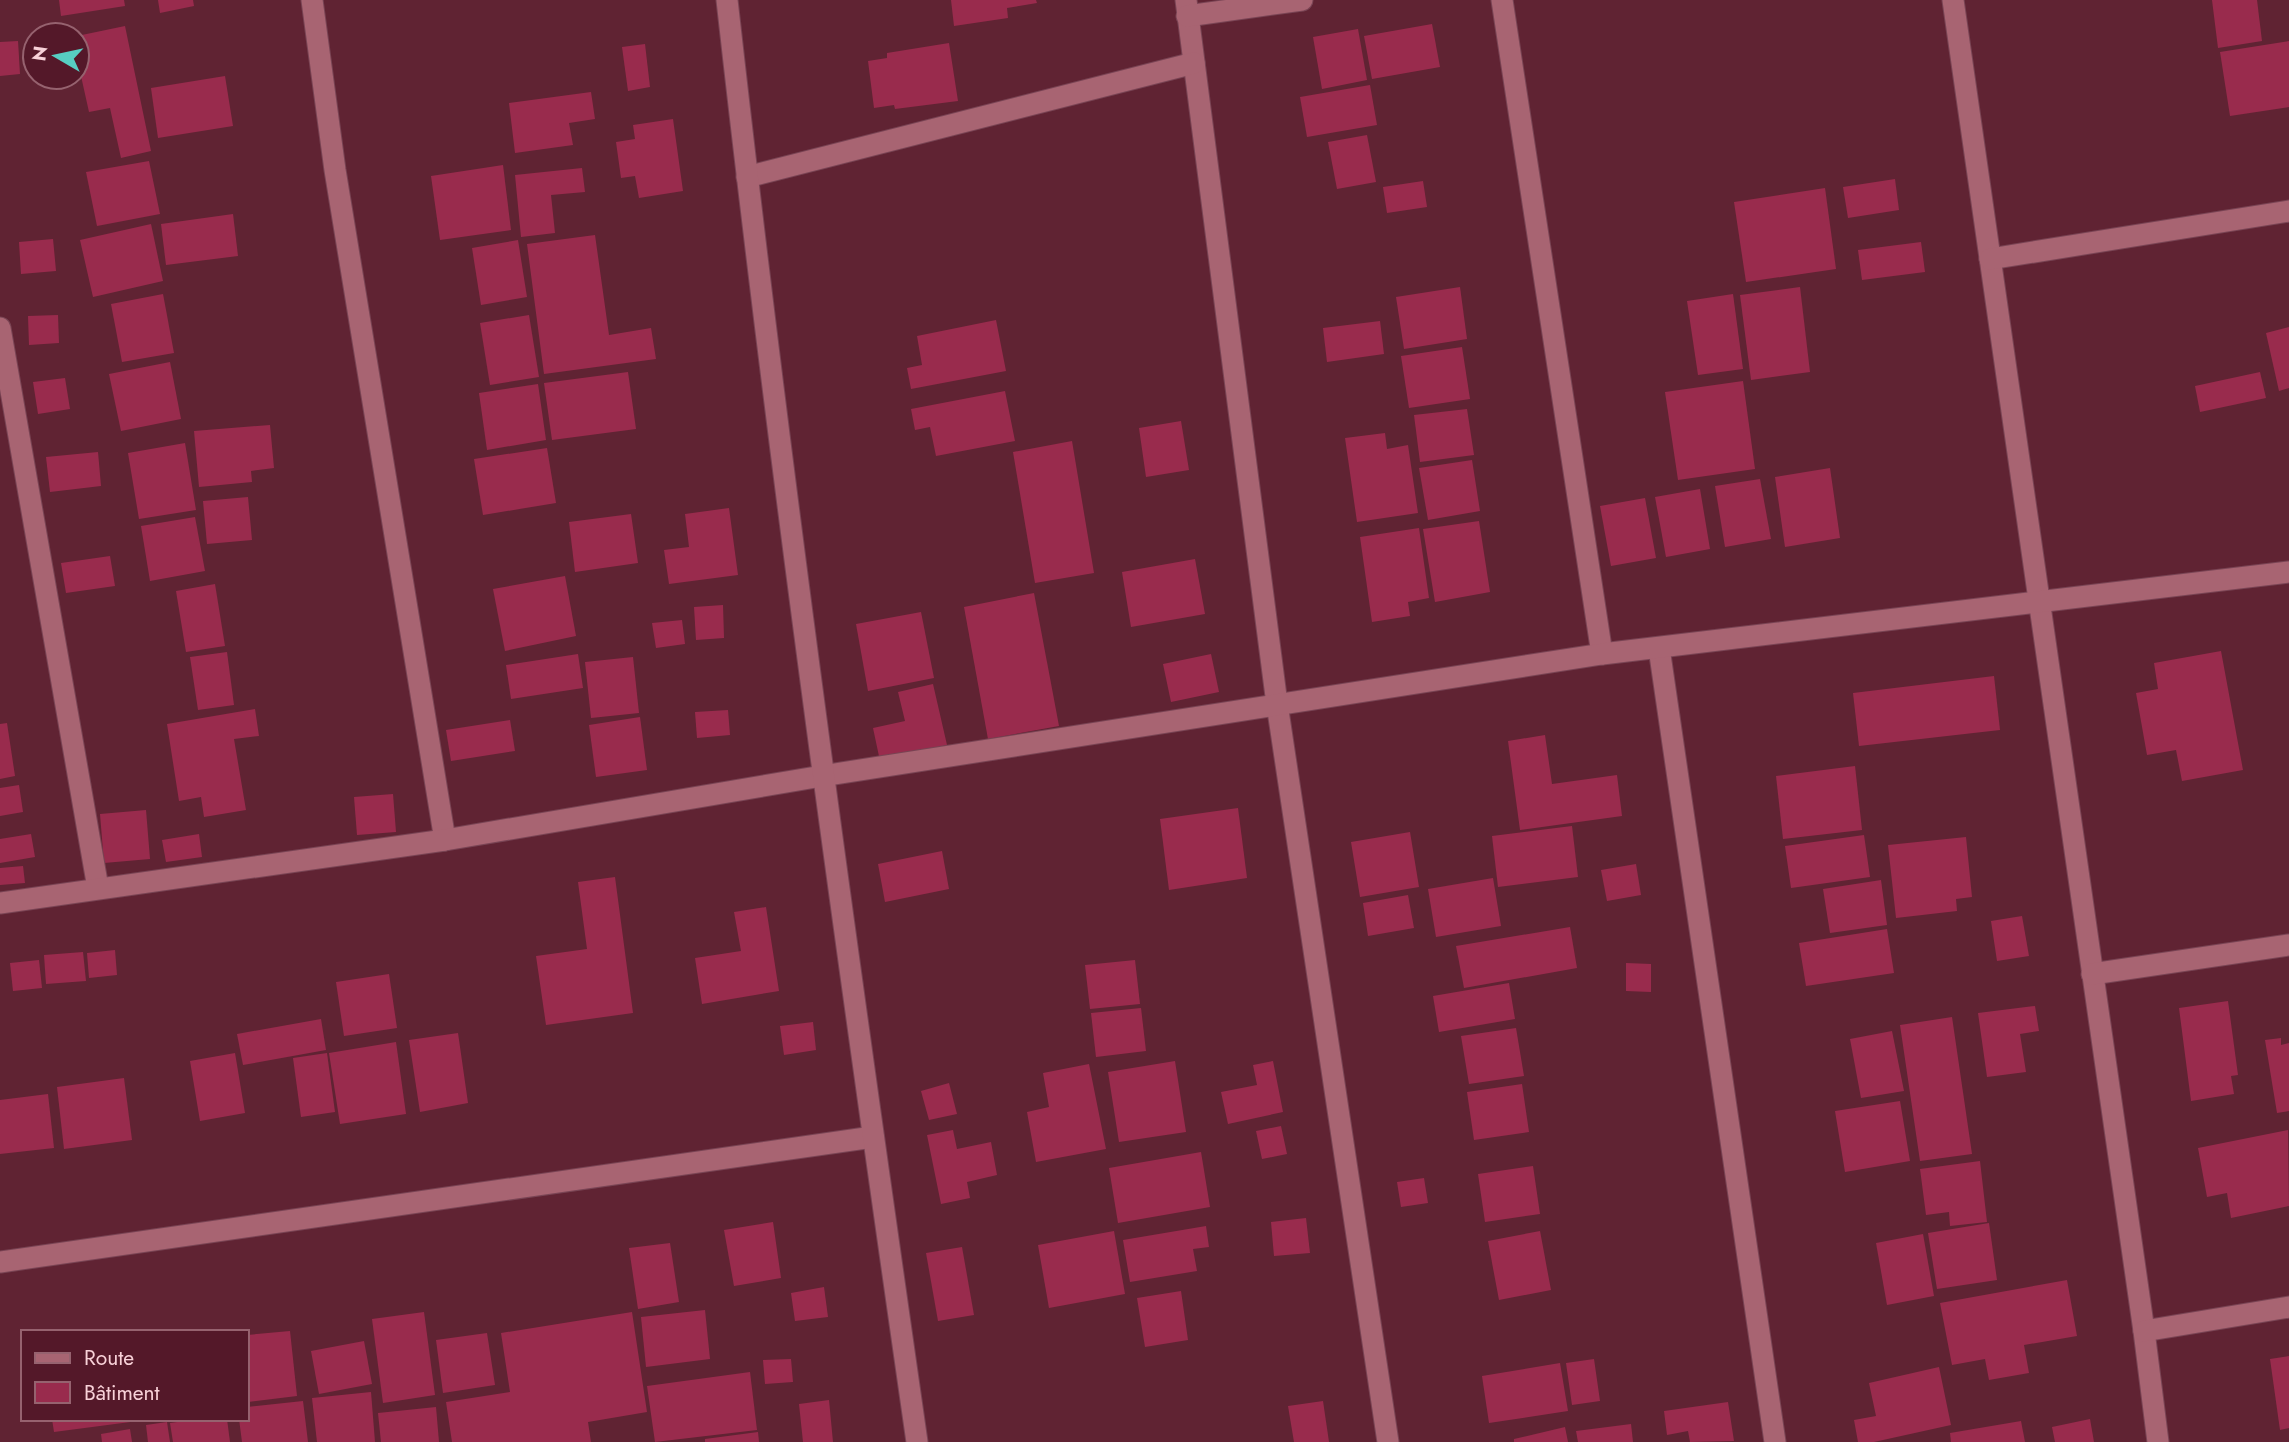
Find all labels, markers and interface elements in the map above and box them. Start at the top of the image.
north arrow [21,21,91,91]
text: N [25,44,54,63]
legend [21,1330,248,1421]
text: Route [84,1343,134,1373]
text: Bâtiment [84,1378,160,1408]

